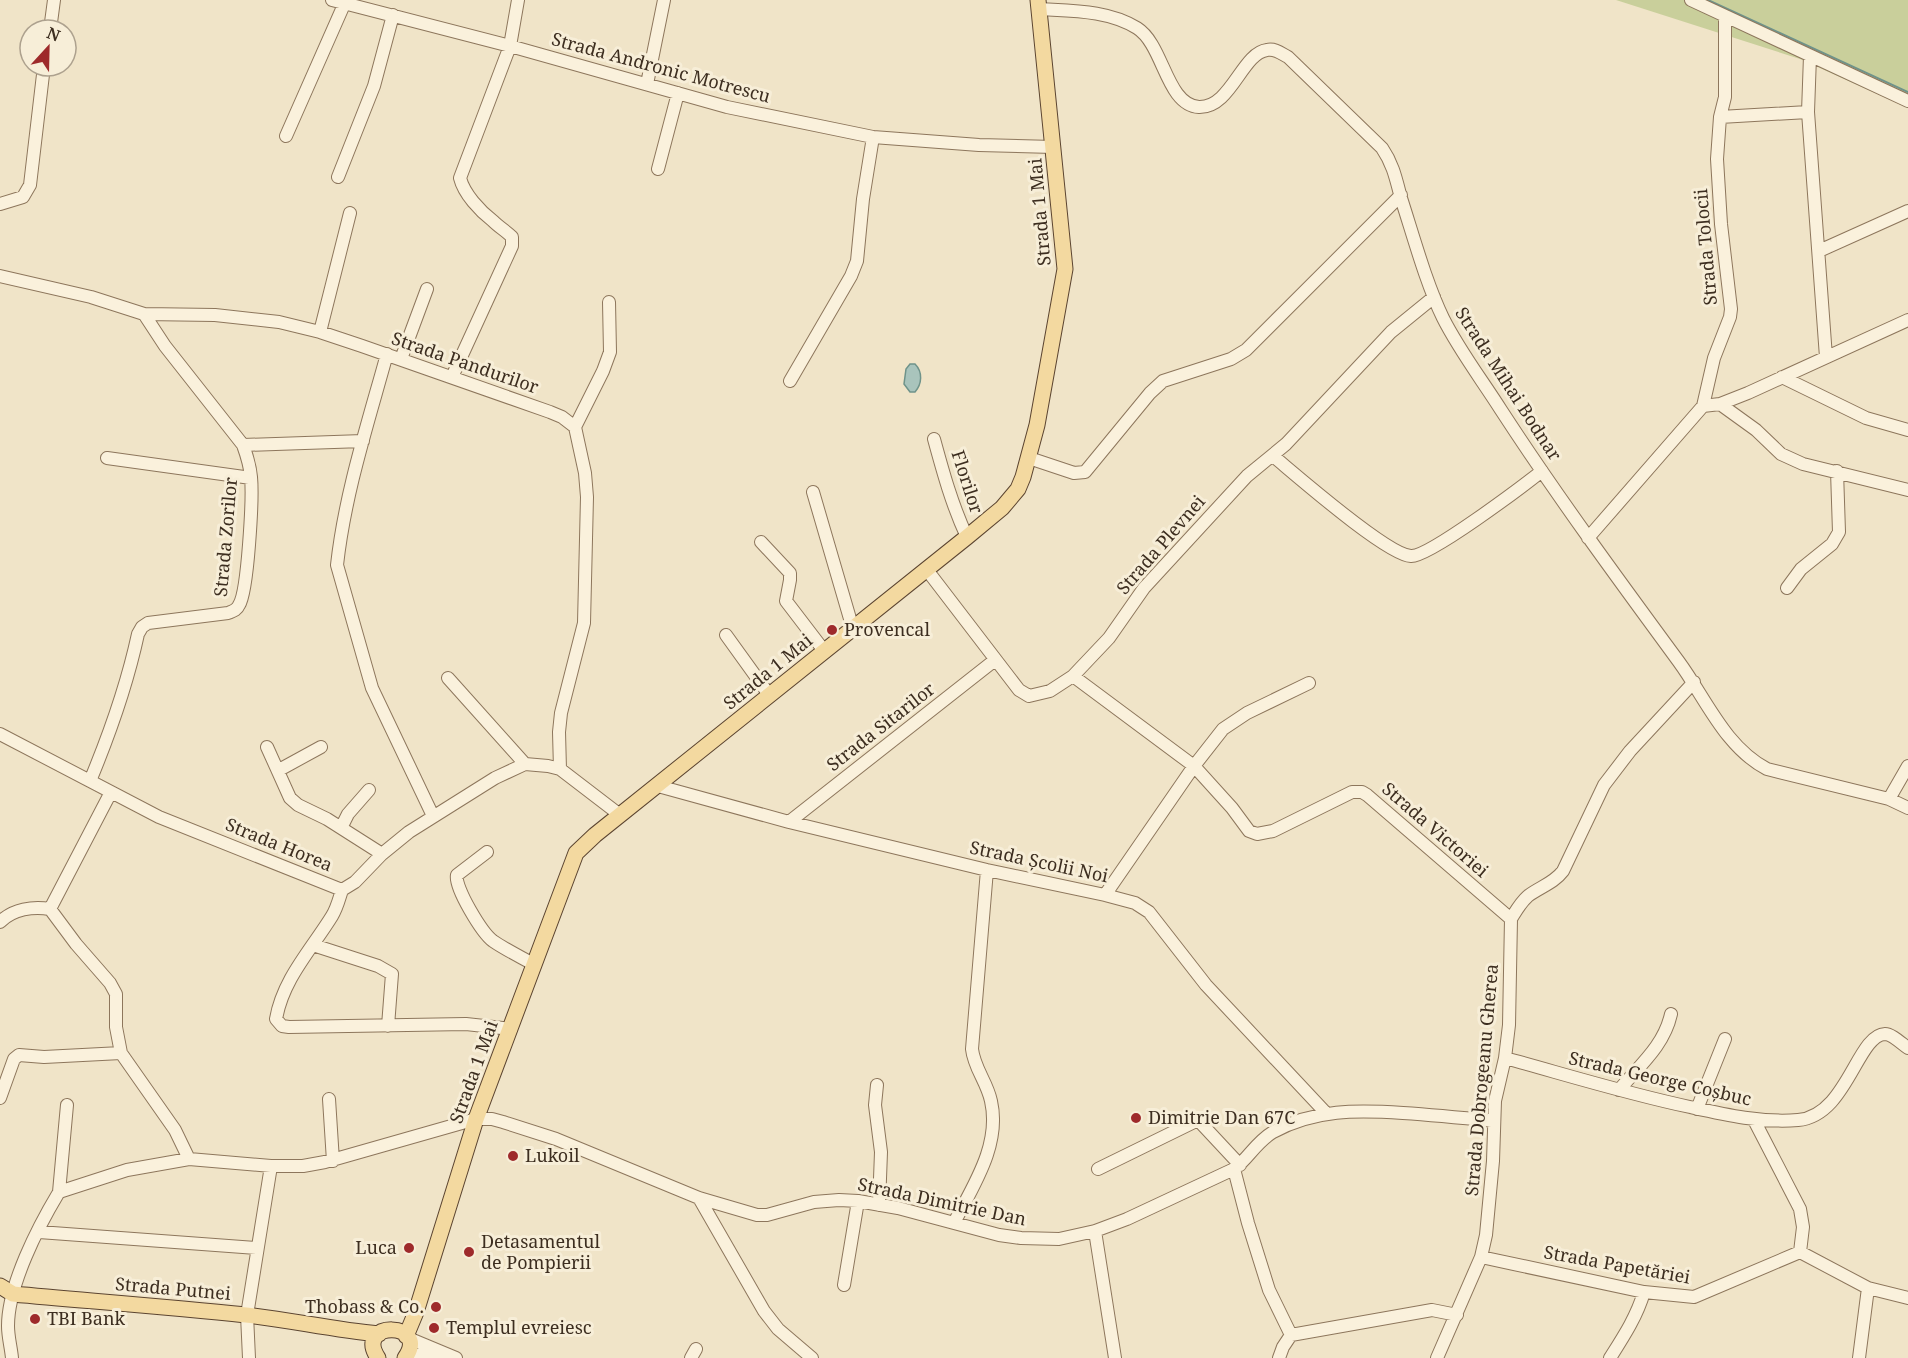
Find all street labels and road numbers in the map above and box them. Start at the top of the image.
street label: Strada Andronic Motrescu [549,26,774,108]
street label: Strada 1 Mai [1022,157,1056,267]
street label: Strada Tolocii [1688,187,1722,306]
street label: Strada Mihai Bodnar [1450,302,1568,465]
street label: Strada Pandurilor [389,326,543,399]
street label: Florilor [946,447,990,517]
street label: Strada Zorilor [208,476,242,598]
street label: Strada Plevnei [1111,490,1210,599]
street label: Strada 1 Mai [718,628,817,714]
street label: Strada Sitarilor [821,676,940,776]
street label: Strada Victoriei [1377,776,1494,882]
street label: Strada Horea [222,812,336,876]
street label: Strada Școlii Noi [968,835,1111,887]
street label: Strada Dobrogeanu Gherea [1459,963,1503,1197]
street label: Strada 1 Mai [443,1017,503,1126]
street label: Strada George Coșbuc [1567,1045,1754,1111]
street label: Strada Dimitrie Dan [856,1171,1029,1231]
street label: Strada Papetăriei [1542,1239,1692,1289]
street label: Strada Putnei [114,1271,232,1305]

